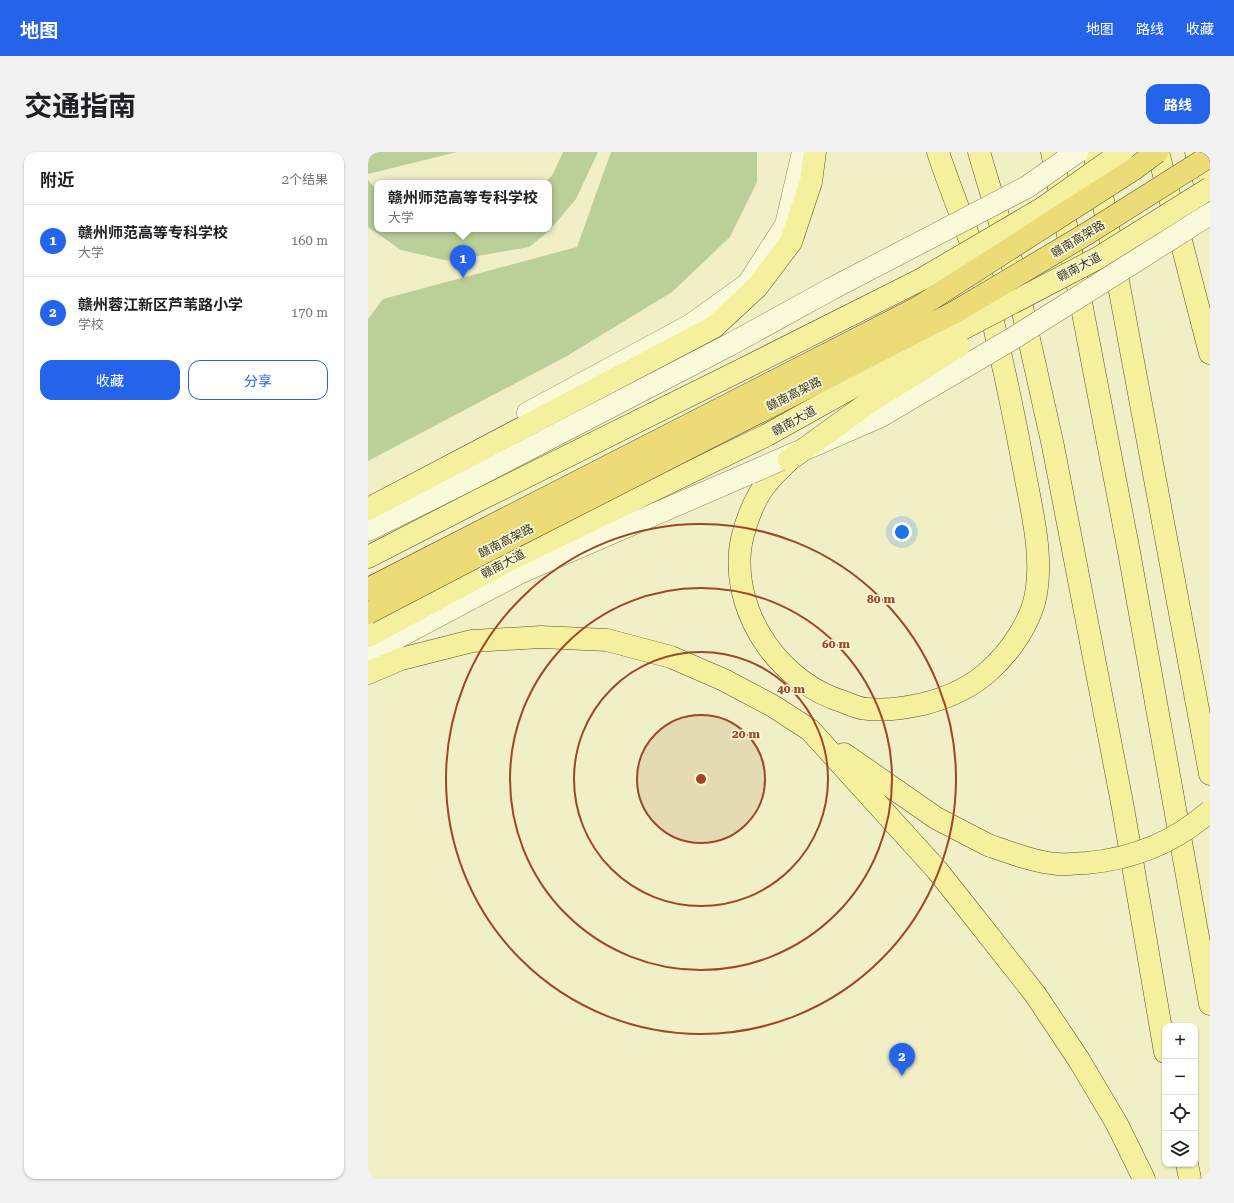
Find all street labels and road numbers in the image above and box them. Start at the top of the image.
street label: 赣南高架路 [1049,218,1107,260]
street label: 赣南大道 [1055,250,1103,284]
street label: 赣南高架路 [764,374,824,414]
street label: 赣南大道 [770,403,818,439]
street label: 赣南高架路 [476,521,536,561]
street label: 赣南大道 [479,547,527,581]

